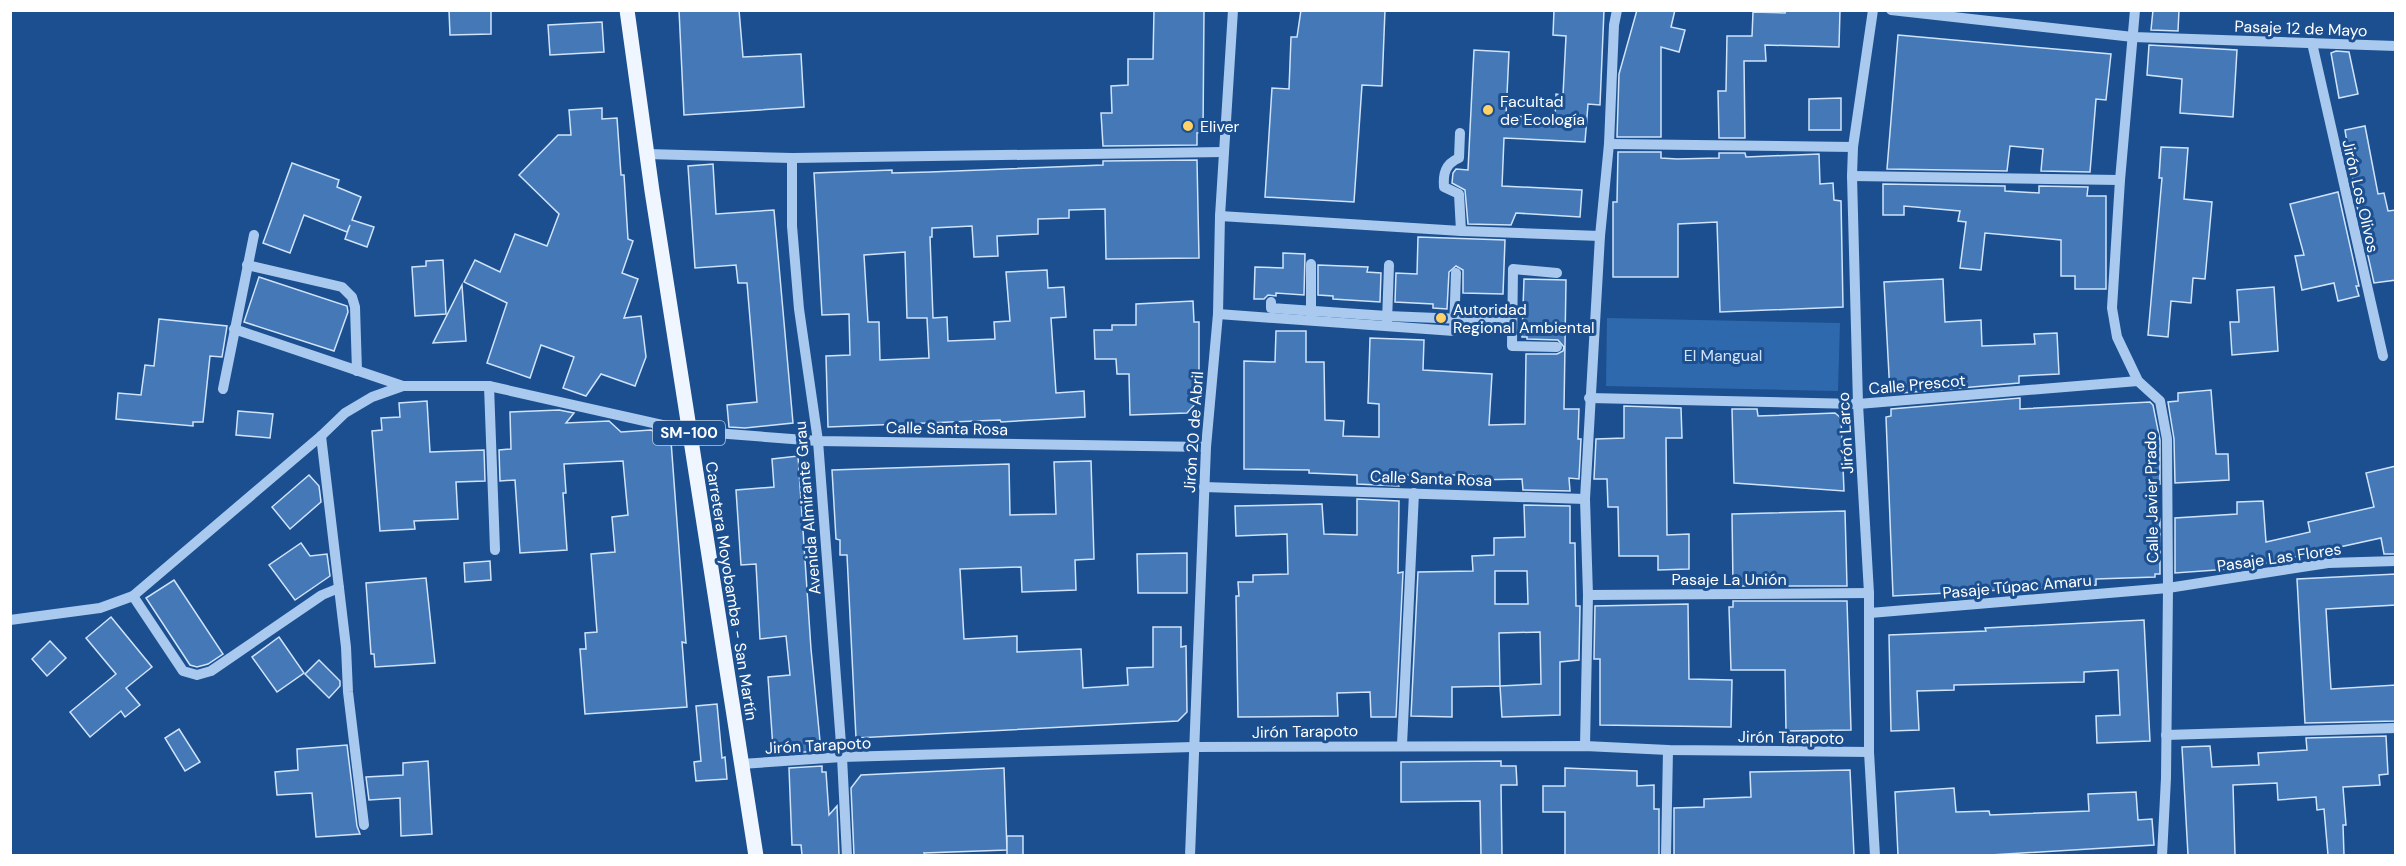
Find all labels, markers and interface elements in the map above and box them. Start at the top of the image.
street label: Pasaje 12 de Mayo [2234,16,2368,41]
place label: Facultad de Ecología [1500,91,1585,130]
marker: Facultad de Ecología [1481,103,1495,117]
place label: Eliver [1200,116,1240,137]
marker: Eliver [1181,119,1195,133]
street label: Jirón Los Olivos [2337,137,2384,255]
place label: Autoridad Regional Ambiental [1453,299,1595,338]
marker: Autoridad Regional Ambiental [1434,311,1448,325]
park label: El Mangual [1684,345,1762,366]
street label: Jirón 20 de Abril [1179,370,1208,494]
street label: Calle Prescot [1868,370,1966,399]
street label: Jirón Larco [1833,392,1858,474]
street label: Calle Santa Rosa [886,417,1008,440]
street label: Avenida Almirante Grau [789,420,826,596]
road number: SM-100 [653,421,725,445]
street label: Calle Javier Prado [2140,431,2163,563]
street label: Carretera Moyobamba - San Martín [701,460,762,722]
street label: Calle Santa Rosa [1369,466,1492,491]
street label: Pasaje Las Flores [2216,538,2343,577]
street label: Pasaje La Unión [1671,569,1787,590]
street label: Pasaje Túpac Amaru [1942,570,2093,603]
street label: Jirón Tarapoto [1252,720,1358,743]
street label: Jirón Tarapoto [1738,726,1844,749]
street label: Jirón Tarapoto [764,732,872,759]

